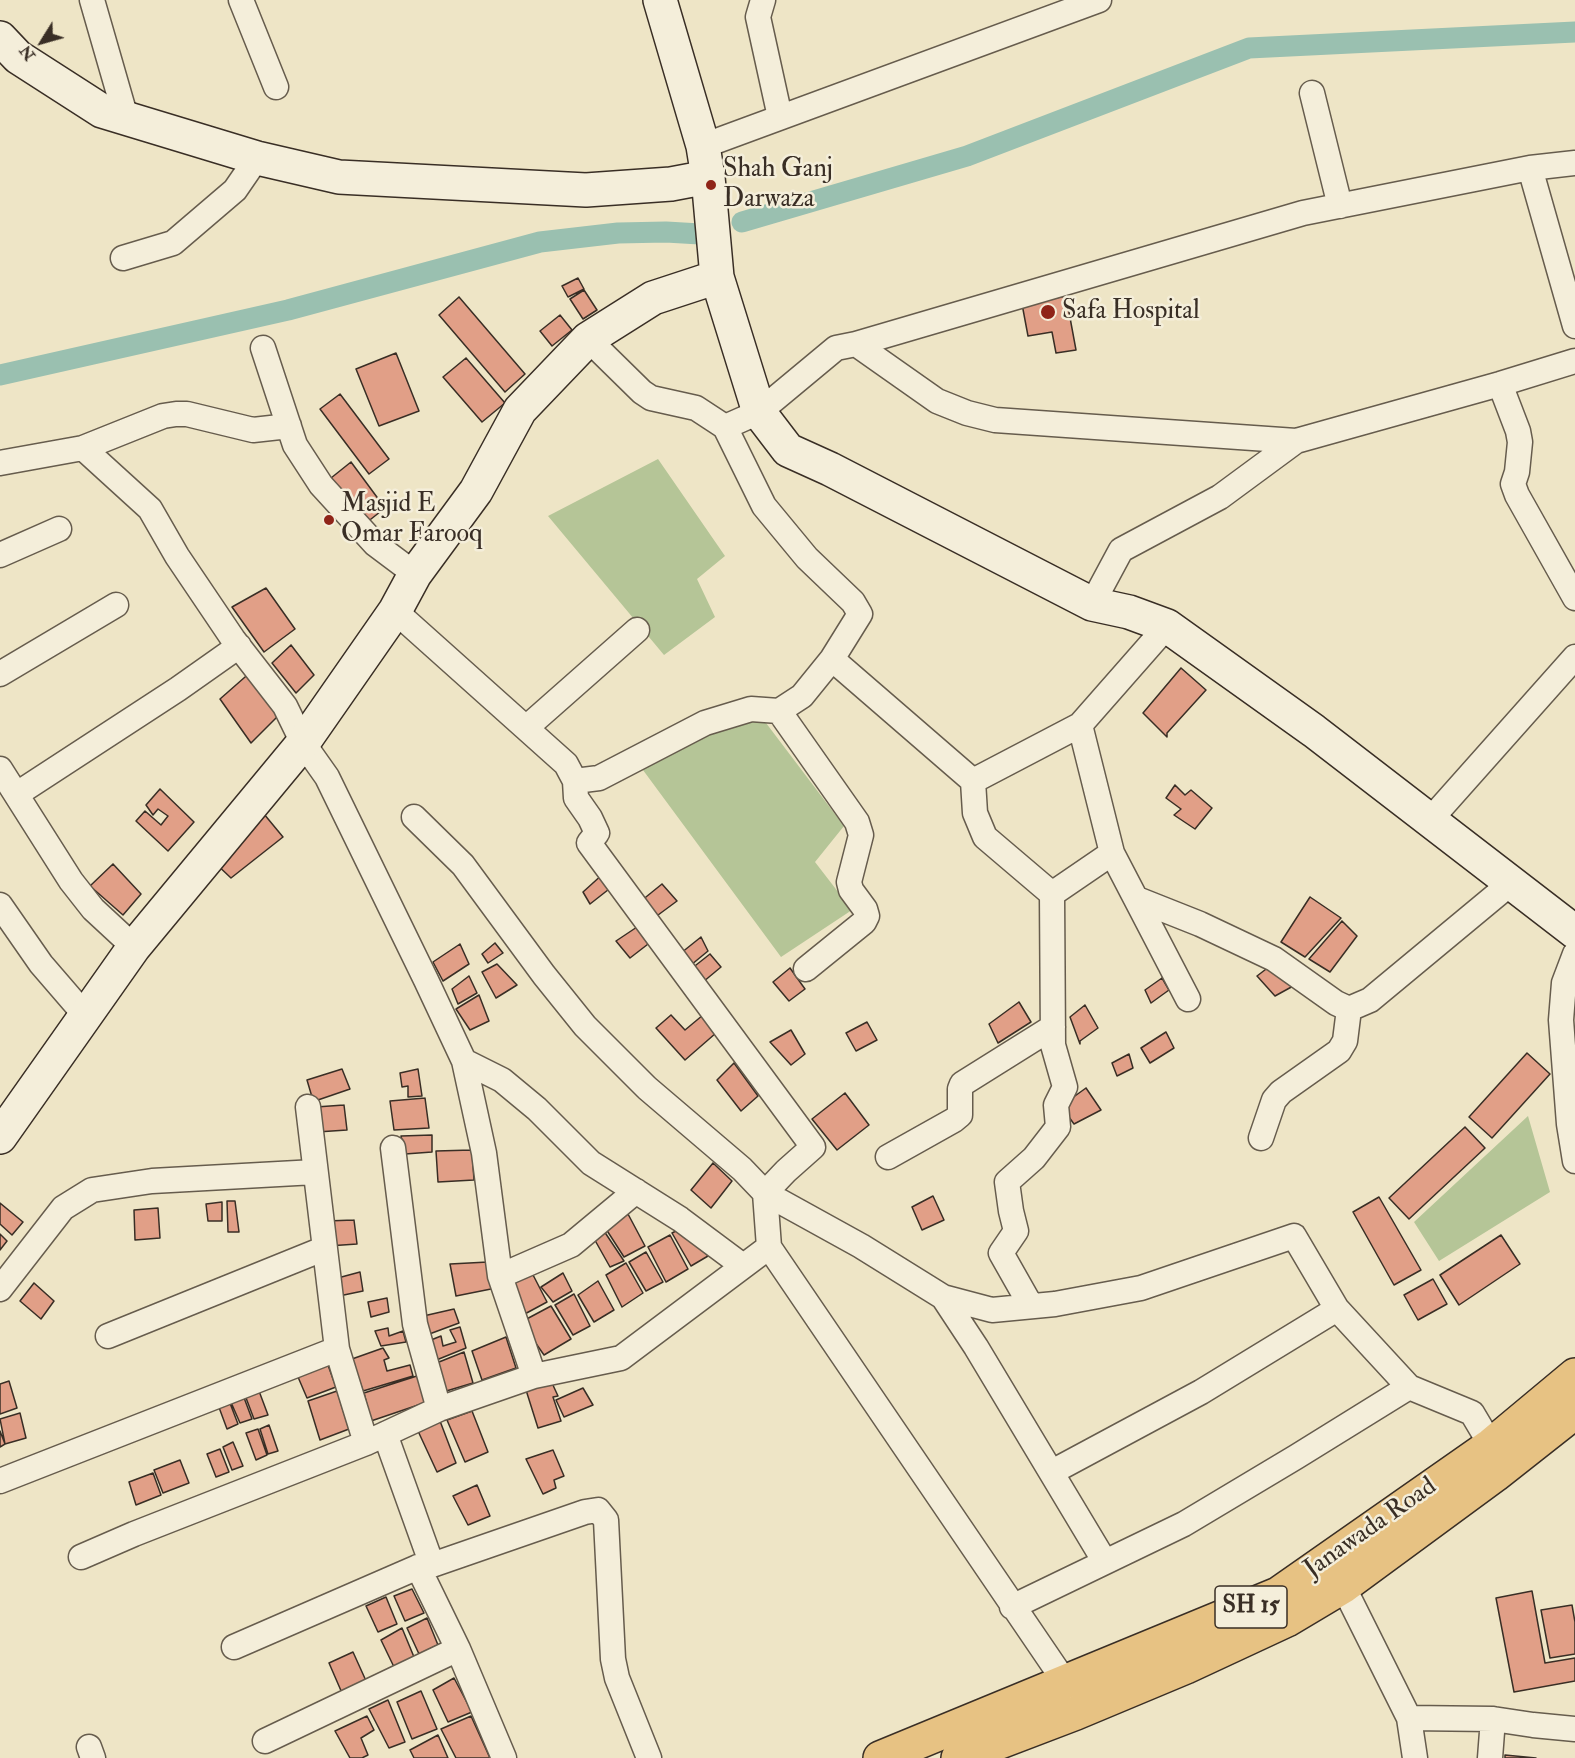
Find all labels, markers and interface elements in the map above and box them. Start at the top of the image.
north arrow [12,12,72,72]
text: N [15,41,40,65]
place label: Shah Ganj Darwaza [723,154,833,216]
marker: Shah Ganj Darwaza [704,178,718,192]
place label: Safa Hospital [1062,296,1200,328]
marker: Safa Hospital [1039,303,1057,321]
place label: Masjid E Omar Farooq [341,489,483,550]
marker: Masjid E Omar Farooq [322,513,336,527]
street label: Janawada Road [1299,1472,1443,1586]
road number: SH 15 [1215,1586,1287,1628]

